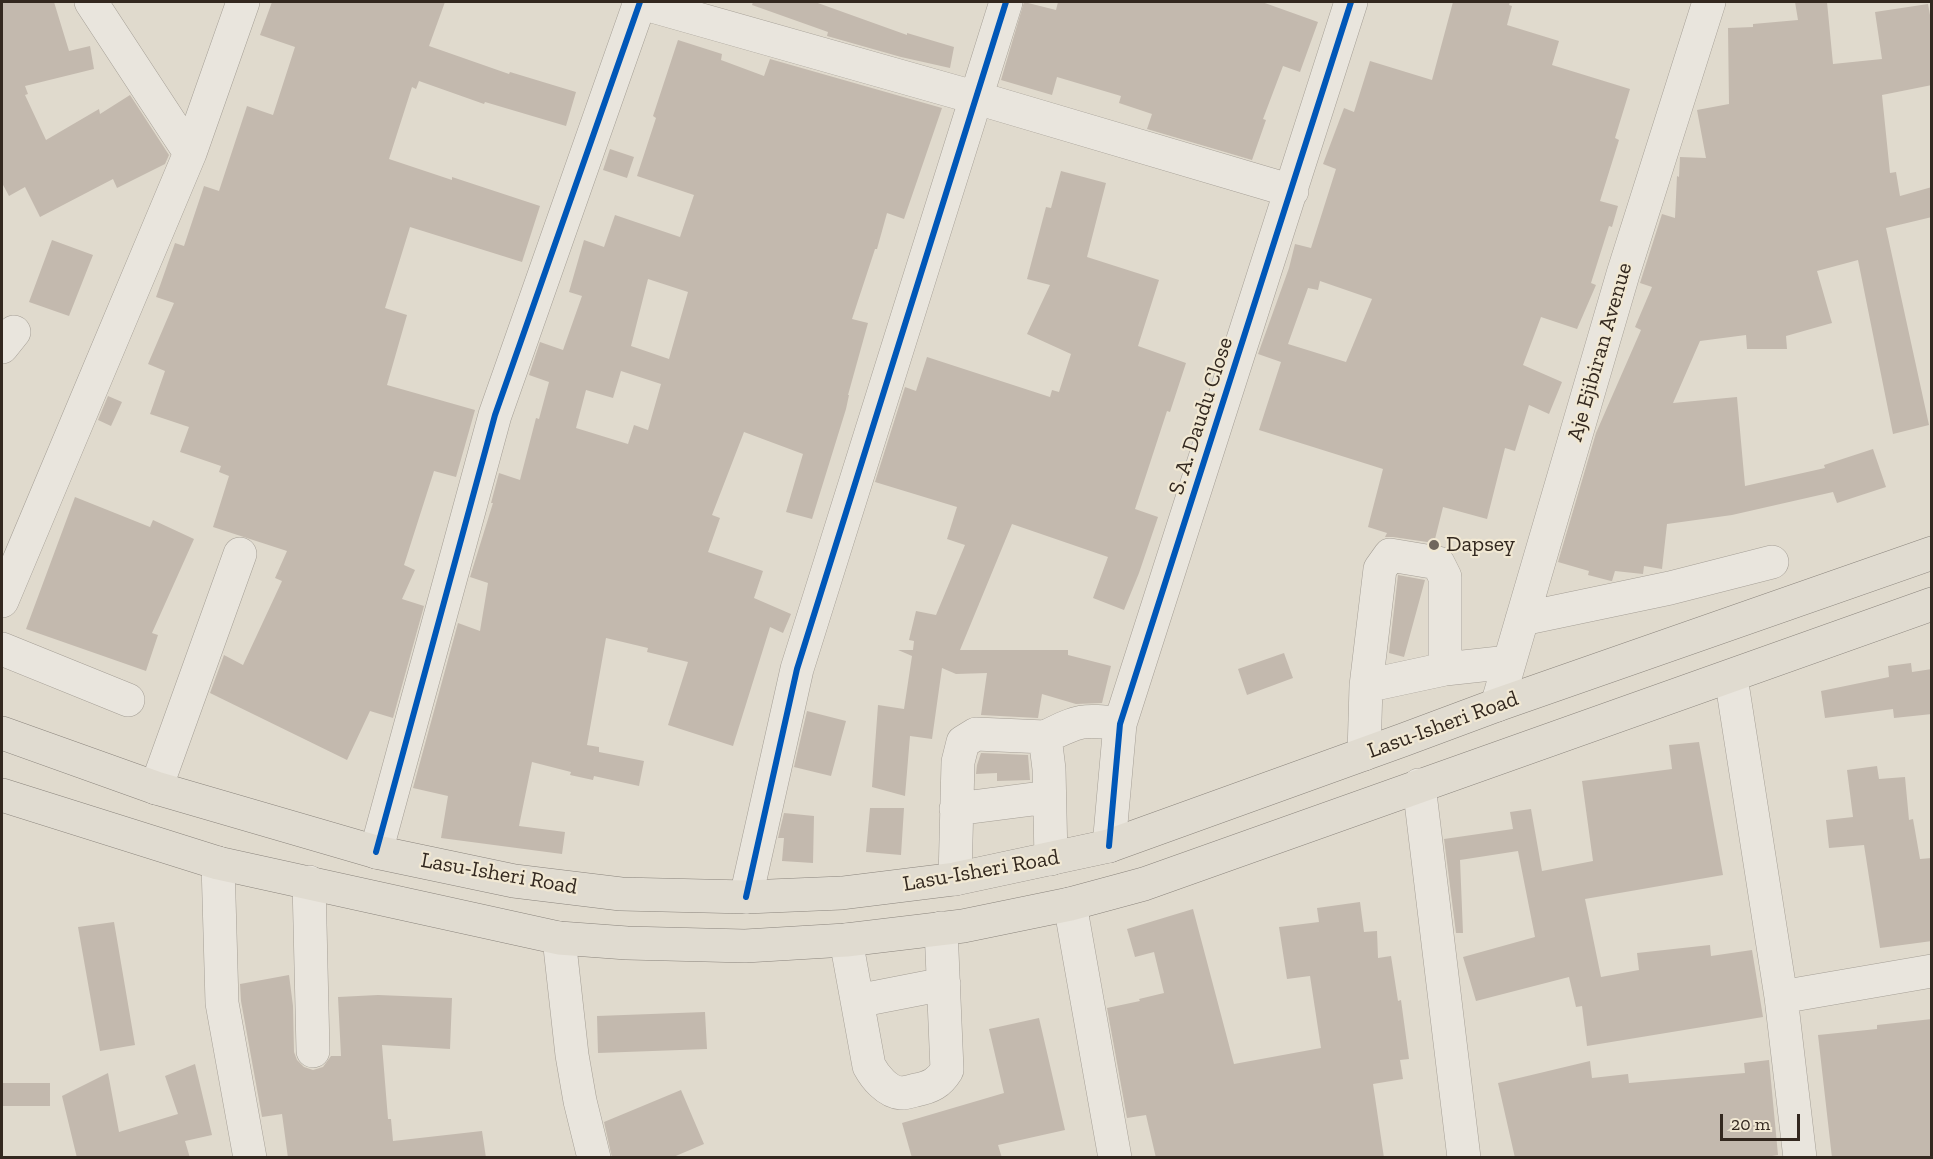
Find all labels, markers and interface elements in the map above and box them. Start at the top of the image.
street label: Aje Ejibiran Avenue [1562,260,1638,444]
street label: S. A. Daudu Close [1163,334,1239,498]
place label: Dapsey [1446,532,1515,558]
marker: Dapsey [1427,538,1441,552]
street label: Lasu-Isheri Road [1364,686,1522,764]
street label: Lasu-Isheri Road [901,844,1061,898]
street label: Lasu-Isheri Road [419,847,579,901]
scale bar [1723,1102,1802,1140]
text: 20 m [1731,1113,1770,1135]

